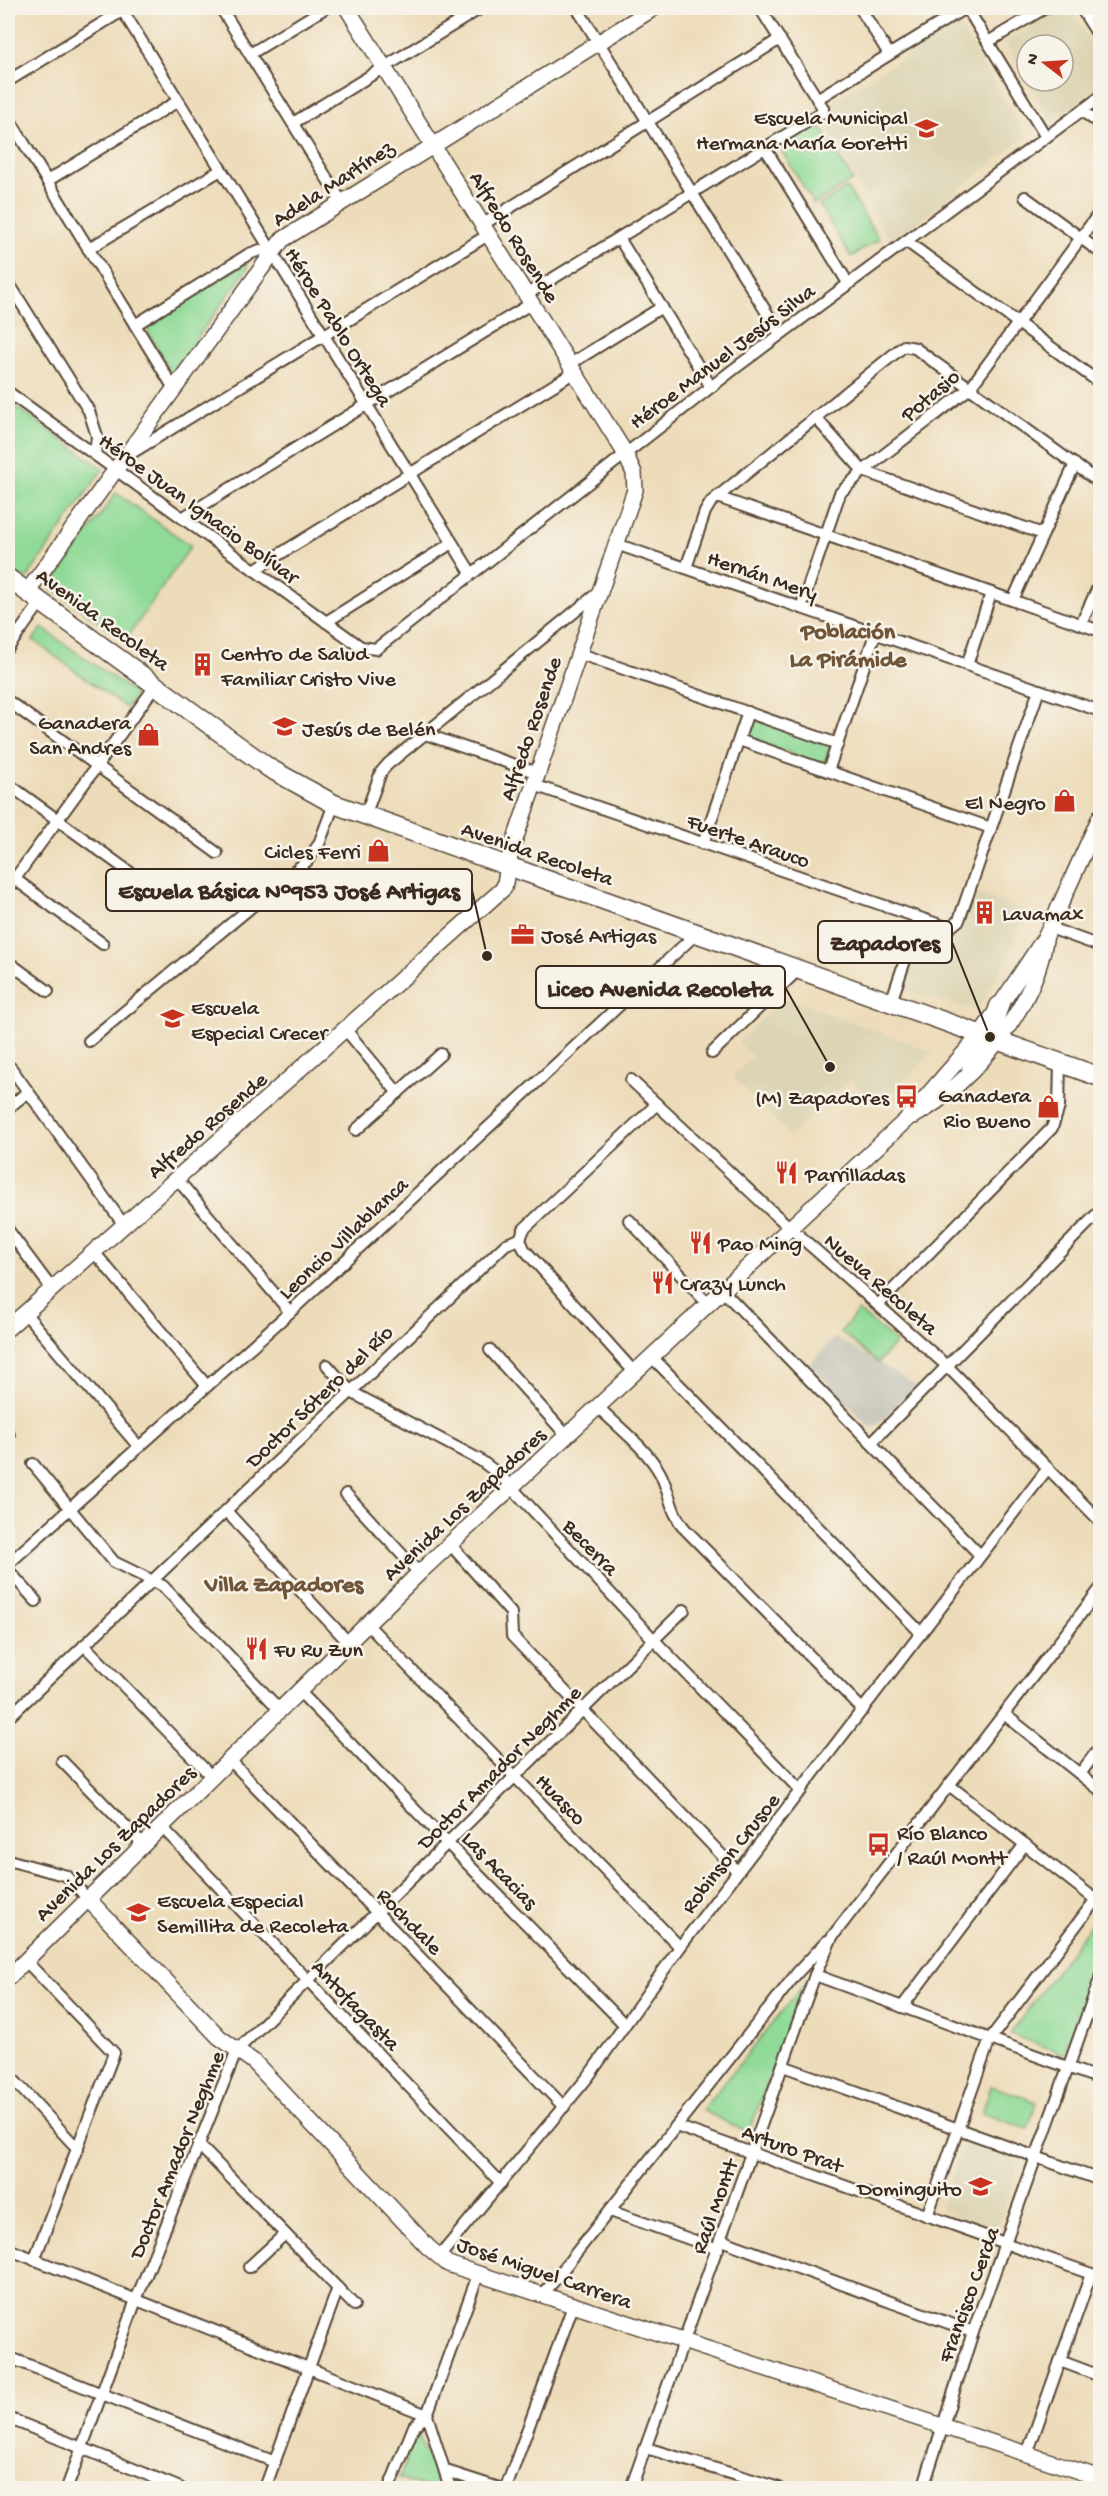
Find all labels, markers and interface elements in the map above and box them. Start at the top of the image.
north arrow [1015,33,1075,93]
text: N [1023,51,1045,67]
place label: Escuela Municipal Hermana María Goretti [696,107,908,158]
school or university icon: Escuela Municipal Hermana María Goretti [913,116,939,142]
street label: Adela Martínez [268,136,401,234]
street label: Alfredo Rosende [462,167,564,309]
street label: Héroe Pablo Ortega [277,244,397,413]
street label: Héroe Manuel Jesús Silva [625,279,822,437]
street label: Potasio [896,365,966,430]
street label: Héroe Juan Ignacio Bolívar [93,429,305,593]
street label: Hernán Mery [703,547,821,609]
street label: Avenida Recoleta [30,564,174,679]
district label: Población La Pirámide [790,619,908,676]
place label: Centro de Salud Familiar Cristo Vive [220,643,397,694]
building icon: Centro de Salud Familiar Cristo Vive [190,652,216,678]
street label: Alfredo Rosende [496,653,570,805]
place label: Ganadera San Andres [29,712,132,763]
school or university icon: Jesús de Belén [271,714,297,740]
place label: Jesús de Belén [302,718,436,744]
shop icon: Ganadera San Andres [136,721,162,747]
shop icon: El Negro [1051,788,1077,814]
place label: El Negro [965,792,1046,818]
street label: Fuerte Arauco [682,809,813,876]
street label: Avenida Recoleta [457,818,617,894]
shop icon: Cicles Ferri [366,837,392,863]
place label: Cicles Ferri [264,841,361,867]
callout: Escuela Básica N°953 José Artigas [106,869,472,911]
text: Escuela Básica N°953 José Artigas [118,879,461,908]
building icon: Lavamax [971,899,997,925]
place label: Lavamax [1002,903,1084,929]
office icon: José Artigas [510,921,536,947]
callout: Zapadores [818,921,952,963]
place label: José Artigas [541,925,657,951]
text: Zapadores [830,931,941,960]
callout: Liceo Avenida Recoleta [536,966,785,1008]
text: Liceo Avenida Recoleta [547,977,775,1006]
place label: Escuela Especial Crecer [191,997,329,1048]
school or university icon: Escuela Especial Crecer [160,1006,186,1032]
street label: Alfredo Rosende [143,1067,274,1186]
bus stop icon: (M) Zapadores [894,1083,920,1109]
place label: Ganadera Rio Bueno [938,1085,1032,1136]
place label: (M) Zapadores [755,1087,890,1113]
shop icon: Ganadera Rio Bueno [1036,1094,1062,1120]
restaurant icon: Parrilladas [774,1160,800,1186]
place label: Parrilladas [804,1164,906,1190]
street label: Leoncio Villablanca [274,1173,416,1307]
restaurant icon: Pao Ming [687,1229,713,1255]
street label: Nueva Recoleta [817,1230,942,1343]
place label: Pao Ming [717,1233,802,1259]
restaurant icon: Crazy Lunch [649,1269,675,1295]
place label: Crazy Lunch [680,1273,786,1299]
street label: Doctor Sótero del Río [240,1321,400,1476]
street label: Avenida Los Zapadores [379,1423,553,1588]
street label: Becerra [555,1514,623,1583]
district label: Villa Zapadores [204,1572,364,1601]
restaurant icon: Fu Ru Zun [243,1635,269,1661]
place label: Fu Ru Zun [273,1639,363,1665]
street label: Doctor Amador Neghme [412,1681,589,1858]
street label: Avenida Los Zapadores [31,1761,203,1928]
street label: Huasco [528,1769,590,1832]
street label: Robinson Crusoe [677,1788,788,1920]
place label: Río Blanco / Raúl Montt [897,1822,1009,1873]
street label: Las Acacias [454,1827,542,1917]
bus stop icon: Río Blanco / Raúl Montt [866,1831,892,1857]
street label: Rochdale [370,1884,447,1962]
place label: Escuela Especial Semillita de Recoleta [157,1890,349,1941]
school or university icon: Escuela Especial Semillita de Recoleta [126,1899,152,1925]
street label: Antofagasta [304,1956,405,2058]
street label: Doctor Amador Neghme [124,2047,233,2265]
street label: Arturo Prat [738,2120,848,2182]
street label: Raúl Montt [688,2154,747,2258]
school or university icon: Dominguito [967,2174,993,2200]
place label: Dominguito [855,2178,962,2204]
street label: Francisco Cerda [934,2223,1008,2368]
street label: José Miguel Carrera [453,2233,635,2317]

